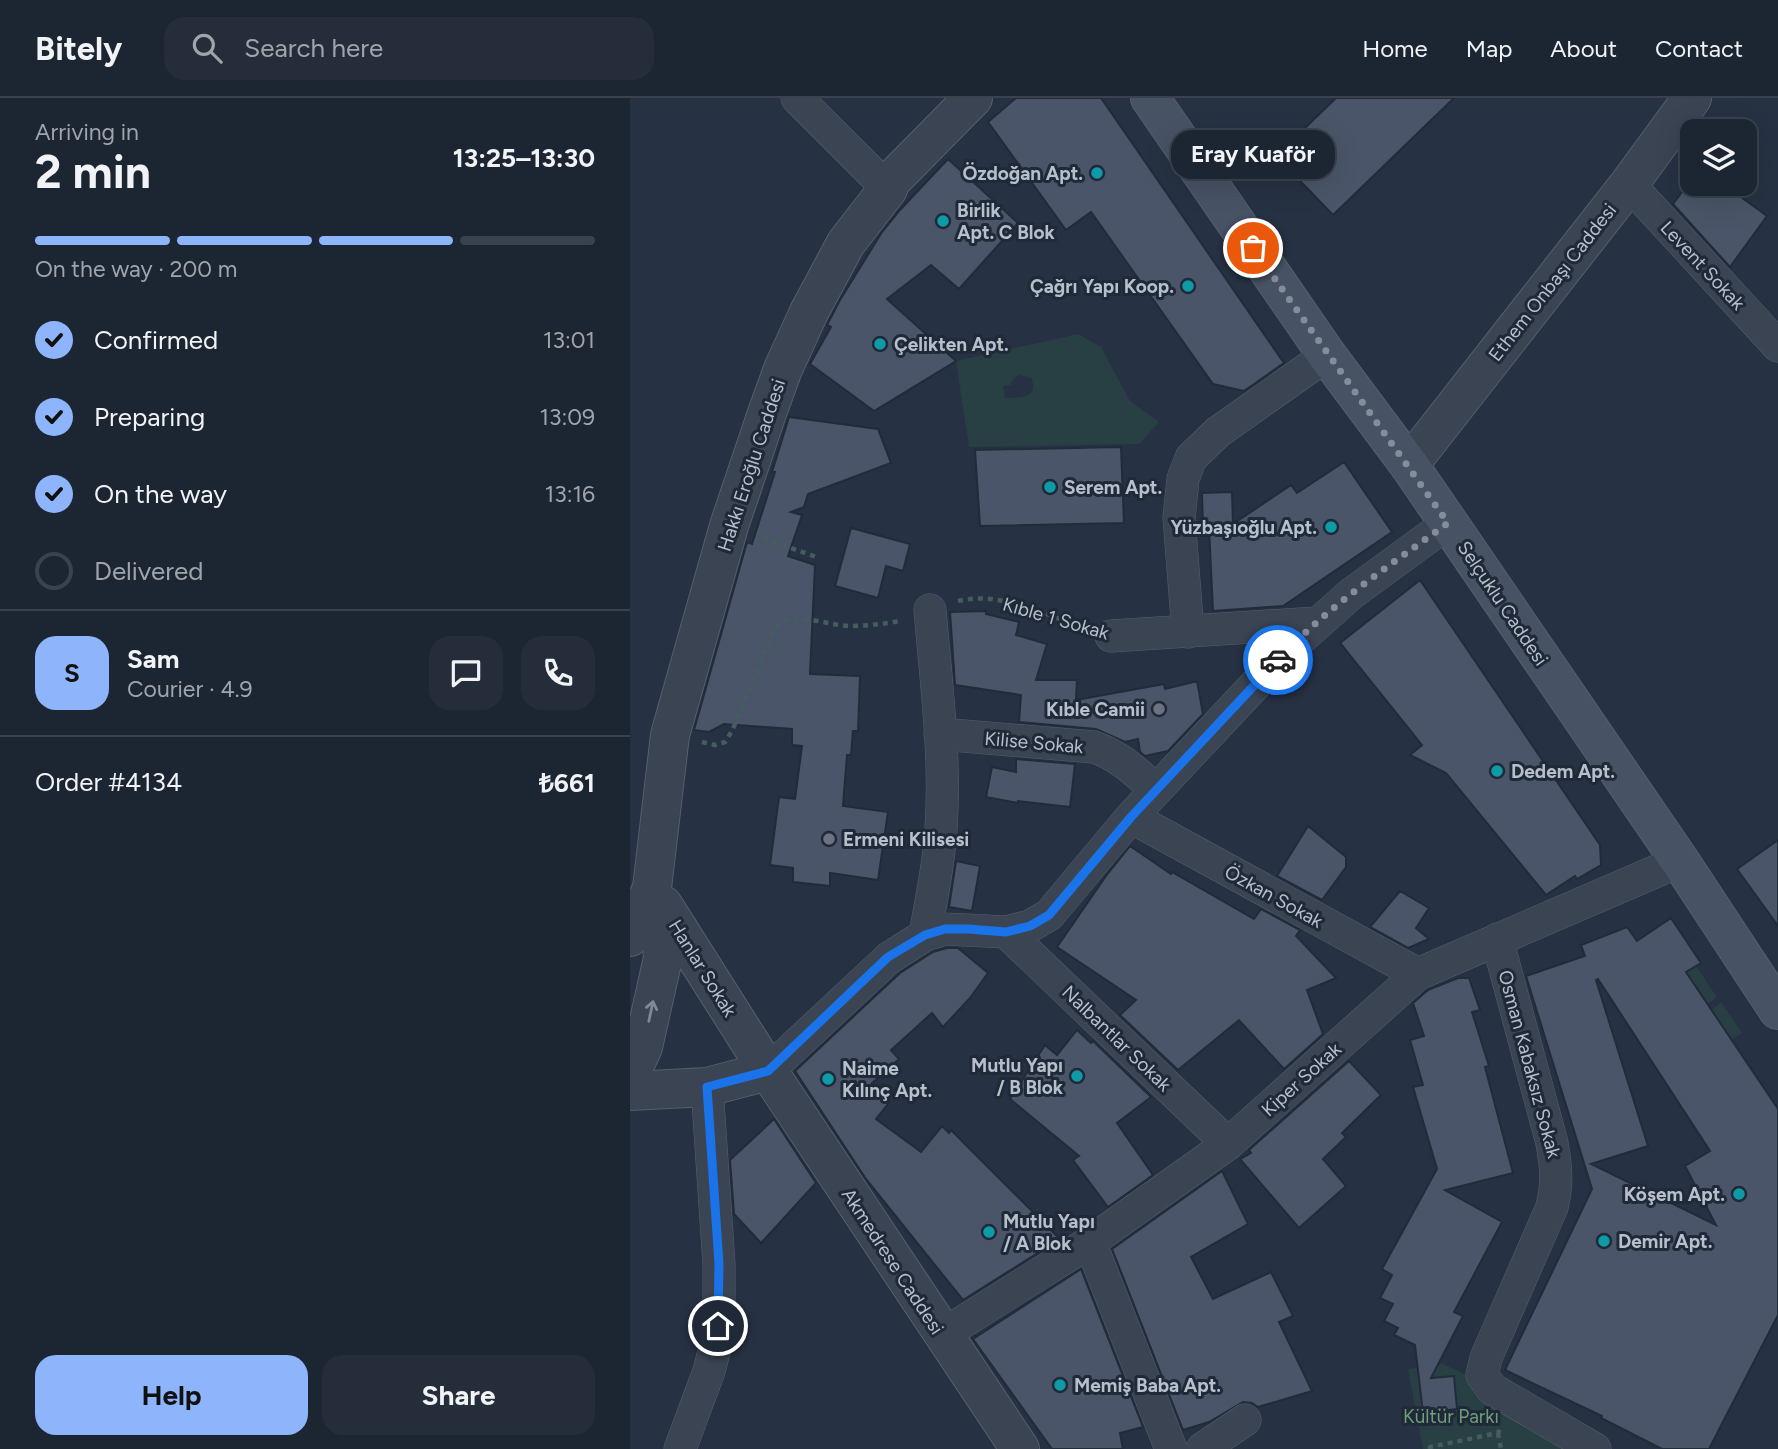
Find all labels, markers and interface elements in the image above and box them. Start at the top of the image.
search box [164,17,654,80]
text: Bitely [35,29,122,68]
icon: search [188,29,226,67]
text: Search here [244,32,383,64]
text: Home [1362,34,1428,63]
text: Map [1466,34,1512,63]
text: About [1550,34,1617,63]
text: Contact [1655,34,1743,63]
text: Arriving in [35,118,139,146]
map controls [1680,119,1757,196]
button: layers [1680,119,1757,196]
callout: Eray Kuaför [1171,129,1335,178]
text: Eray Kuaför [1191,140,1315,168]
text: 13:25–13:30 [453,142,595,174]
text: 2 min [35,144,151,200]
place label: Özdoğan Apt. [962,162,1083,185]
marker: Özdoğan Apt. [1089,165,1105,181]
place label: Birlik Apt. C Blok [957,199,1055,244]
street label: Ethem Onbaşı Caddesi [1484,199,1621,366]
marker: Birlik Apt. C Blok [935,213,951,229]
street label: Levent Sokak [1656,216,1750,315]
pin [1223,218,1283,278]
icon: bag [1234,229,1272,267]
text: On the way · 200 m [35,255,237,283]
place label: Çağrı Yapı Koop. [1030,275,1174,298]
marker: Çağrı Yapı Koop. [1180,278,1196,294]
icon: check [35,321,73,359]
text: Confirmed [94,324,218,356]
text: 13:01 [543,326,595,354]
place label: Çelikten Apt. [894,333,1009,356]
marker: Çelikten Apt. [872,336,888,352]
street label: Hakkı Eroğlu Caddesi [713,376,790,554]
icon: check [35,398,73,436]
text: Preparing [94,401,205,433]
text: 13:09 [539,403,595,431]
icon: check [35,475,73,513]
place label: Serem Apt. [1064,476,1162,499]
text: On the way [94,478,227,510]
marker: Serem Apt. [1042,479,1058,495]
text: 13:16 [545,480,595,508]
place label: Yüzbaşıoğlu Apt. [1170,516,1317,539]
marker: Yüzbaşıoğlu Apt. [1323,519,1339,535]
street label: Selçuklu Caddesi [1452,537,1553,670]
text: Delivered [94,555,203,587]
street label: Kıble 1 Sokak [1000,592,1112,645]
courier [1243,625,1313,695]
button: chat [429,636,503,710]
button: phone [521,636,595,710]
icon: car [1259,641,1297,679]
text: Sam [127,643,179,675]
text: S [64,657,80,689]
text: Courier · 4.9 [127,675,253,703]
place label: Kıble Camii [1046,698,1145,721]
marker: Kıble Camii [1151,701,1167,717]
street label: Kilise Sokak [984,727,1085,758]
place label: Dedem Apt. [1511,760,1615,783]
marker: Dedem Apt. [1489,763,1505,779]
text: Order #4134 [35,766,182,798]
text: ₺661 [539,767,595,799]
place label: Ermeni Kilisesi [843,828,969,851]
marker: Ermeni Kilisesi [821,831,837,847]
street label: Özkan Sokak [1221,860,1328,933]
street label: Hanlar Sokak [664,915,742,1022]
street label: Osman Kabaksız Sokak [1493,968,1566,1161]
street label: Nalbantlar Sokak [1057,980,1177,1097]
one-way arrow [645,1000,659,1023]
street label: Kiper Sokak [1257,1037,1347,1121]
place label: Mutlu Yapı / B Blok [971,1054,1064,1099]
place label: Naime Kılınç Apt. [842,1057,932,1102]
marker: Mutlu Yapı / B Blok [1069,1068,1085,1084]
marker: Naime Kılınç Apt. [820,1071,836,1087]
place label: Köşem Apt. [1624,1183,1725,1206]
street label: Akmedrese Caddesi [837,1184,948,1339]
marker: Köşem Apt. [1731,1186,1747,1202]
place label: Mutlu Yapı / A Blok [1003,1210,1095,1255]
marker: Mutlu Yapı / A Blok [981,1224,997,1240]
place label: Demir Apt. [1618,1230,1712,1253]
marker: Demir Apt. [1596,1233,1612,1249]
pin [688,1296,748,1356]
icon: home [699,1307,737,1345]
button: Help [35,1355,308,1435]
button: Share [322,1355,595,1435]
place label: Memiş Baba Apt. [1074,1374,1221,1397]
marker: Memiş Baba Apt. [1052,1377,1068,1393]
park label: Kültür Parkı [1403,1405,1499,1428]

